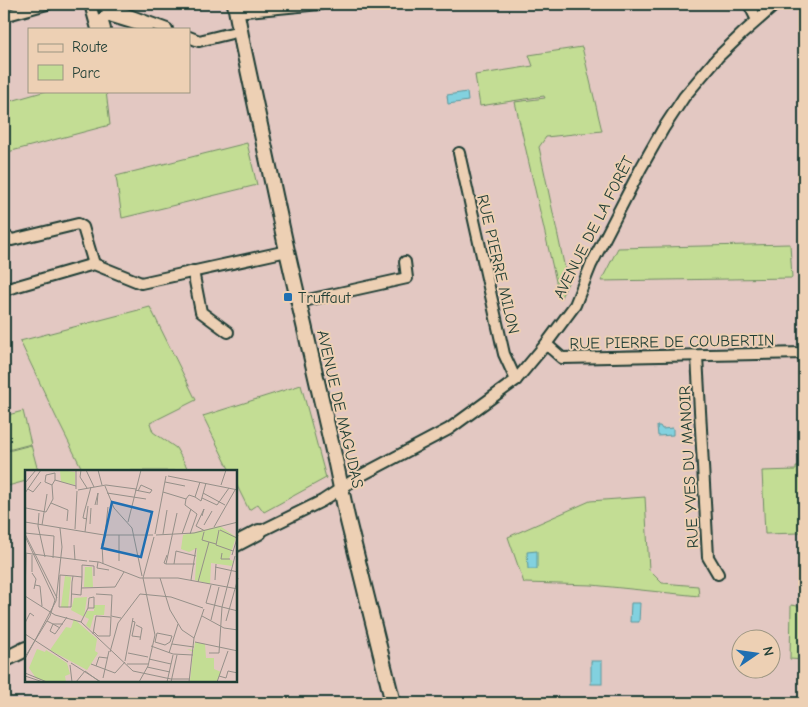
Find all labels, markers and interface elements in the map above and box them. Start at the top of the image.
legend [28,28,190,92]
text: Route [72,38,108,56]
text: Parc [72,64,100,82]
street label: AVENUE DE LA FORÊT [549,152,638,302]
street label: RUE PIERRE MILON [473,193,523,336]
place label: Truffaut [298,289,351,307]
marker: Truffaut [282,291,294,303]
street label: AVENUE DE MAGUDAS [313,328,367,490]
street label: RUE PIERRE DE COUBERTIN [569,331,775,353]
street label: RUE YVES DU MANOIR [676,385,702,549]
inset map [25,470,238,682]
north arrow [730,630,780,680]
text: N [759,645,777,658]

